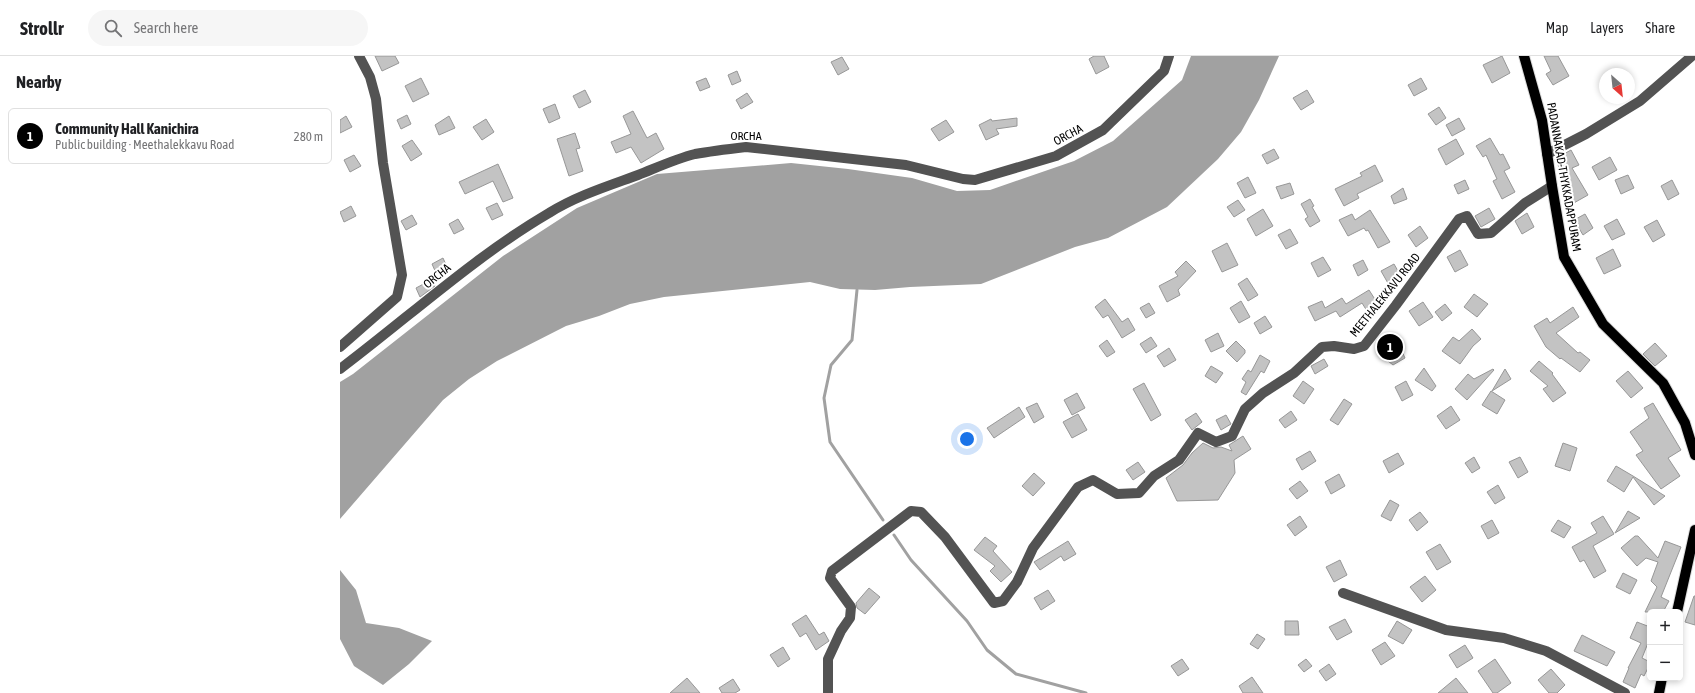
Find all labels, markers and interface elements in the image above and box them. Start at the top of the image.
search box [88,10,368,46]
text: Strollr [20,17,64,39]
icon: search [102,17,124,39]
text: Search here [134,19,198,36]
text: Map [1546,20,1568,36]
text: Layers [1590,20,1623,36]
text: Share [1645,20,1675,36]
north arrow [1599,68,1635,104]
text: Nearby [16,72,62,92]
street label: PADANNAKAD-THYKKADAPPURAM [1544,101,1584,253]
text: Community Hall Kanichira [55,120,199,137]
street label: ORCHA [1051,121,1085,148]
text: 1 [27,129,33,144]
text: 280 m [294,129,323,144]
street label: ORCHA [730,129,762,143]
text: Public building · Meethalekkavu Road [55,137,234,152]
street label: MEETHALEKKAVU ROAD [1347,250,1423,340]
street label: ORCHA [420,261,454,291]
pin: 1 [1377,332,1403,362]
your location [957,429,977,449]
map controls [1647,609,1683,681]
button: + [1647,609,1683,645]
button: − [1647,645,1683,681]

